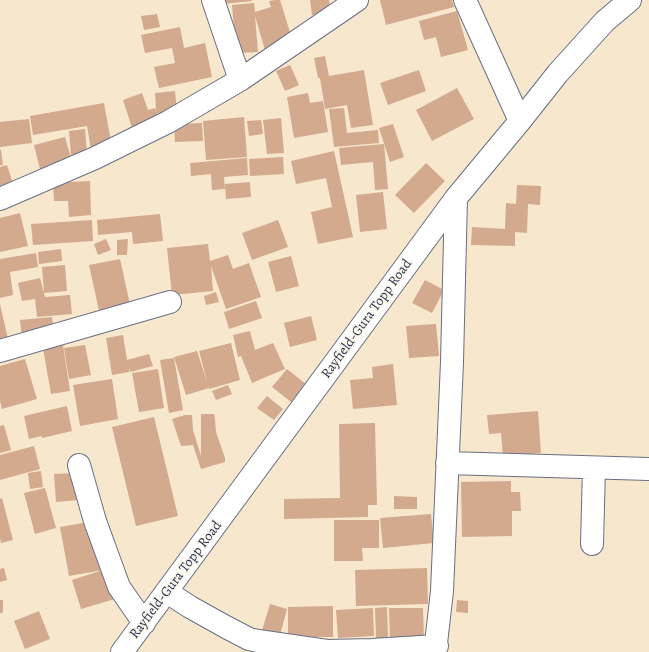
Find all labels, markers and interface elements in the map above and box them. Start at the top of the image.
street label: Rayfield-Gura Topp Road [318,256,416,382]
street label: Rayfield-Gura Topp Road [126,518,226,642]

